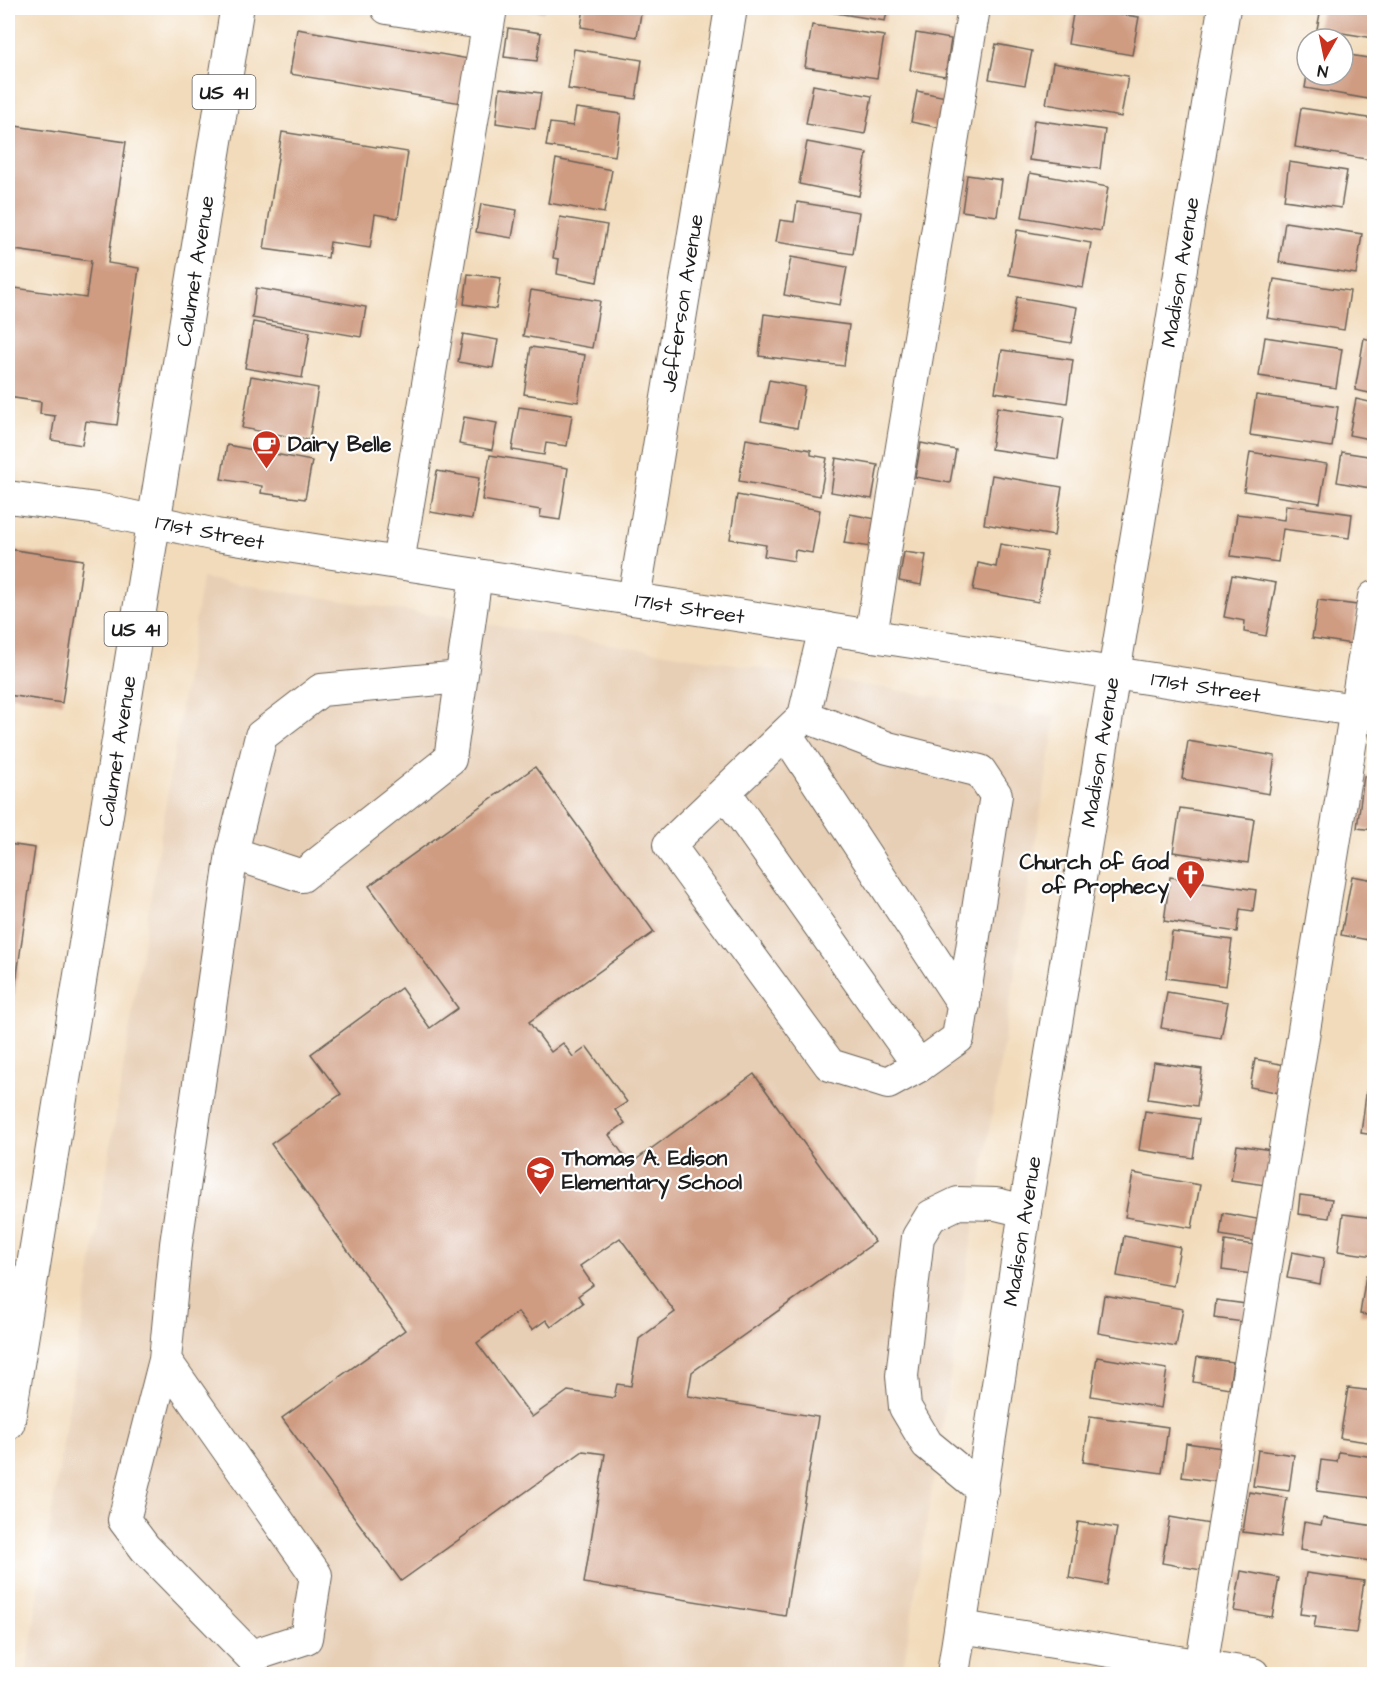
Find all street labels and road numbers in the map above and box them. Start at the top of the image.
road number: US 41 [192,75,256,109]
street label: Calumet Avenue [169,194,222,349]
street label: Madison Avenue [1154,195,1207,349]
street label: Jefferson Avenue [654,212,711,394]
street label: 171st Street [153,508,267,557]
street label: 171st Street [633,586,747,632]
road number: US 41 [104,612,168,646]
street label: 171st Street [1149,665,1263,711]
street label: Calumet Avenue [91,674,144,829]
street label: Madison Avenue [1074,675,1127,829]
street label: Madison Avenue [996,1154,1049,1308]

